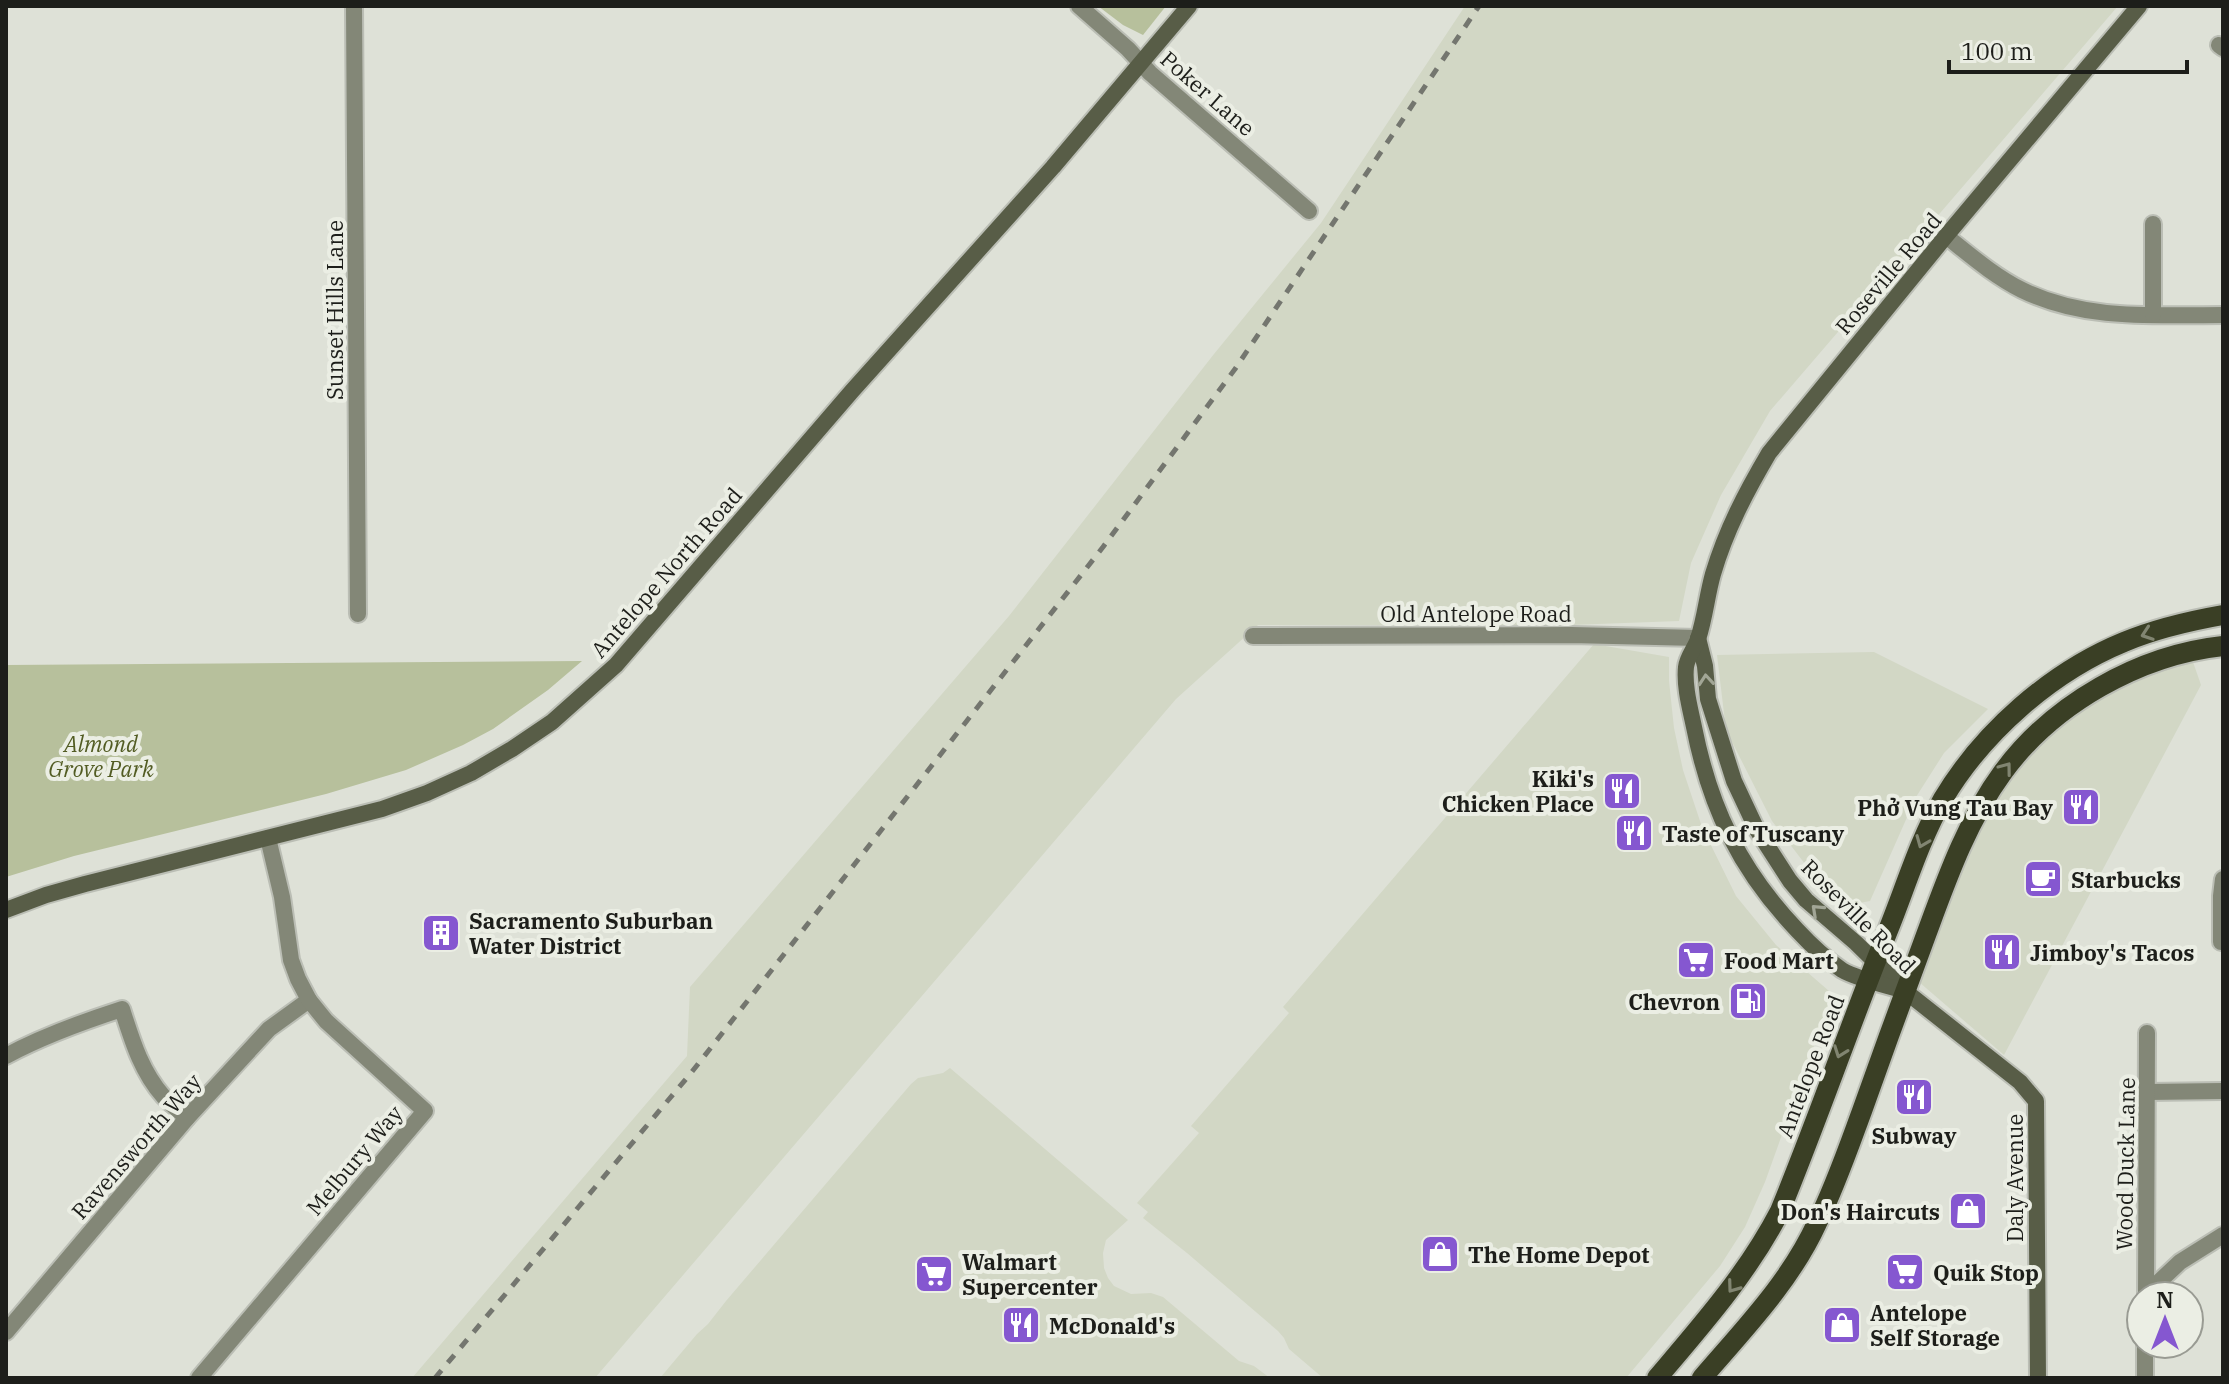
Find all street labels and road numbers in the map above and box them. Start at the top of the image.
street label: Poker Lane [1155,44,1261,142]
street label: Roseville Road [1828,206,1948,340]
street label: Sunset Hills Lane [320,220,349,400]
street label: Antelope North Road [584,481,748,663]
street label: Old Antelope Road [1380,599,1572,628]
street label: Roseville Road [1795,852,1923,980]
street label: Antelope Road [1769,990,1851,1142]
street label: Ravensworth Way [65,1067,207,1225]
street label: Wood Duck Lane [2109,1077,2141,1251]
street label: Melbury Way [299,1099,409,1221]
street label: Daly Avenue [2000,1114,2029,1242]

